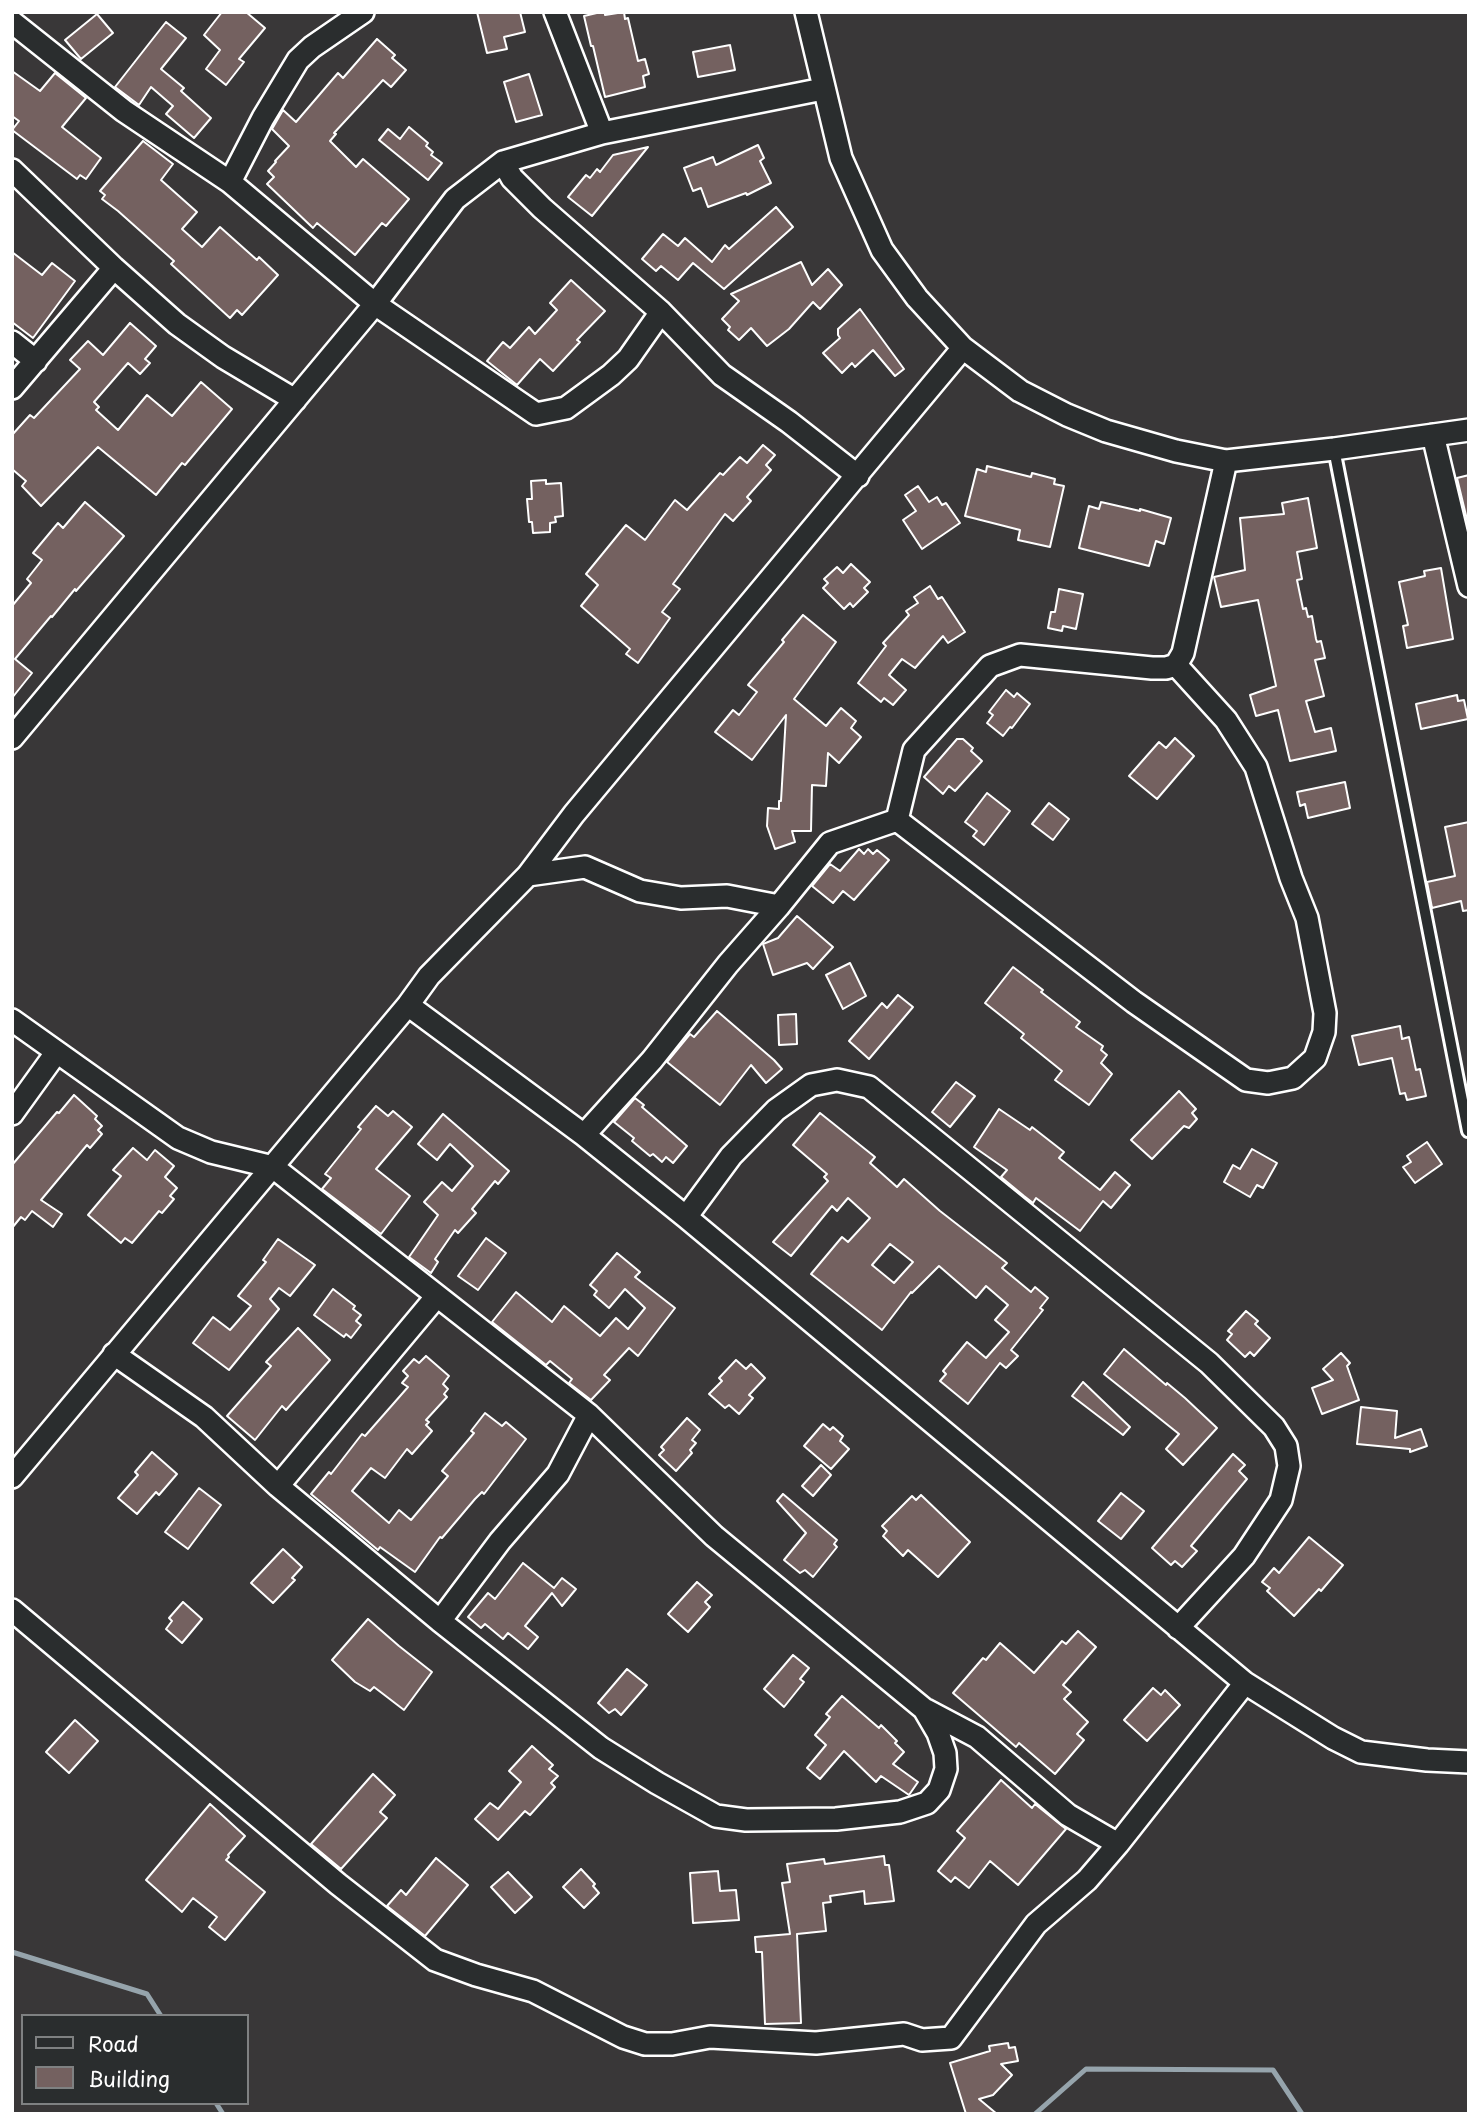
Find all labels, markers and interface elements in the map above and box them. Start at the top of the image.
legend [21,2014,248,2105]
text: Road [88,2027,139,2059]
text: Building [88,2062,170,2094]

